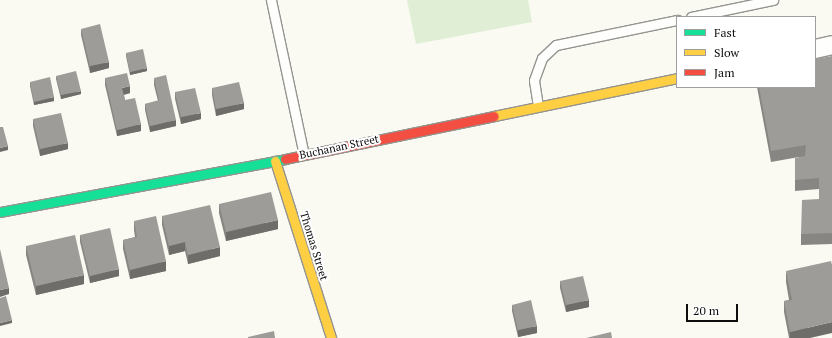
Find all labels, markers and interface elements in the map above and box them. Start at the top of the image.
legend [676,16,816,88]
text: Fast [714,25,736,40]
text: Slow [714,45,739,60]
text: Jam [714,65,735,80]
street label: Buchanan Street [298,132,380,162]
street label: Thomas Street [297,210,331,282]
scale bar [688,296,740,322]
text: 20 m [693,303,719,318]

